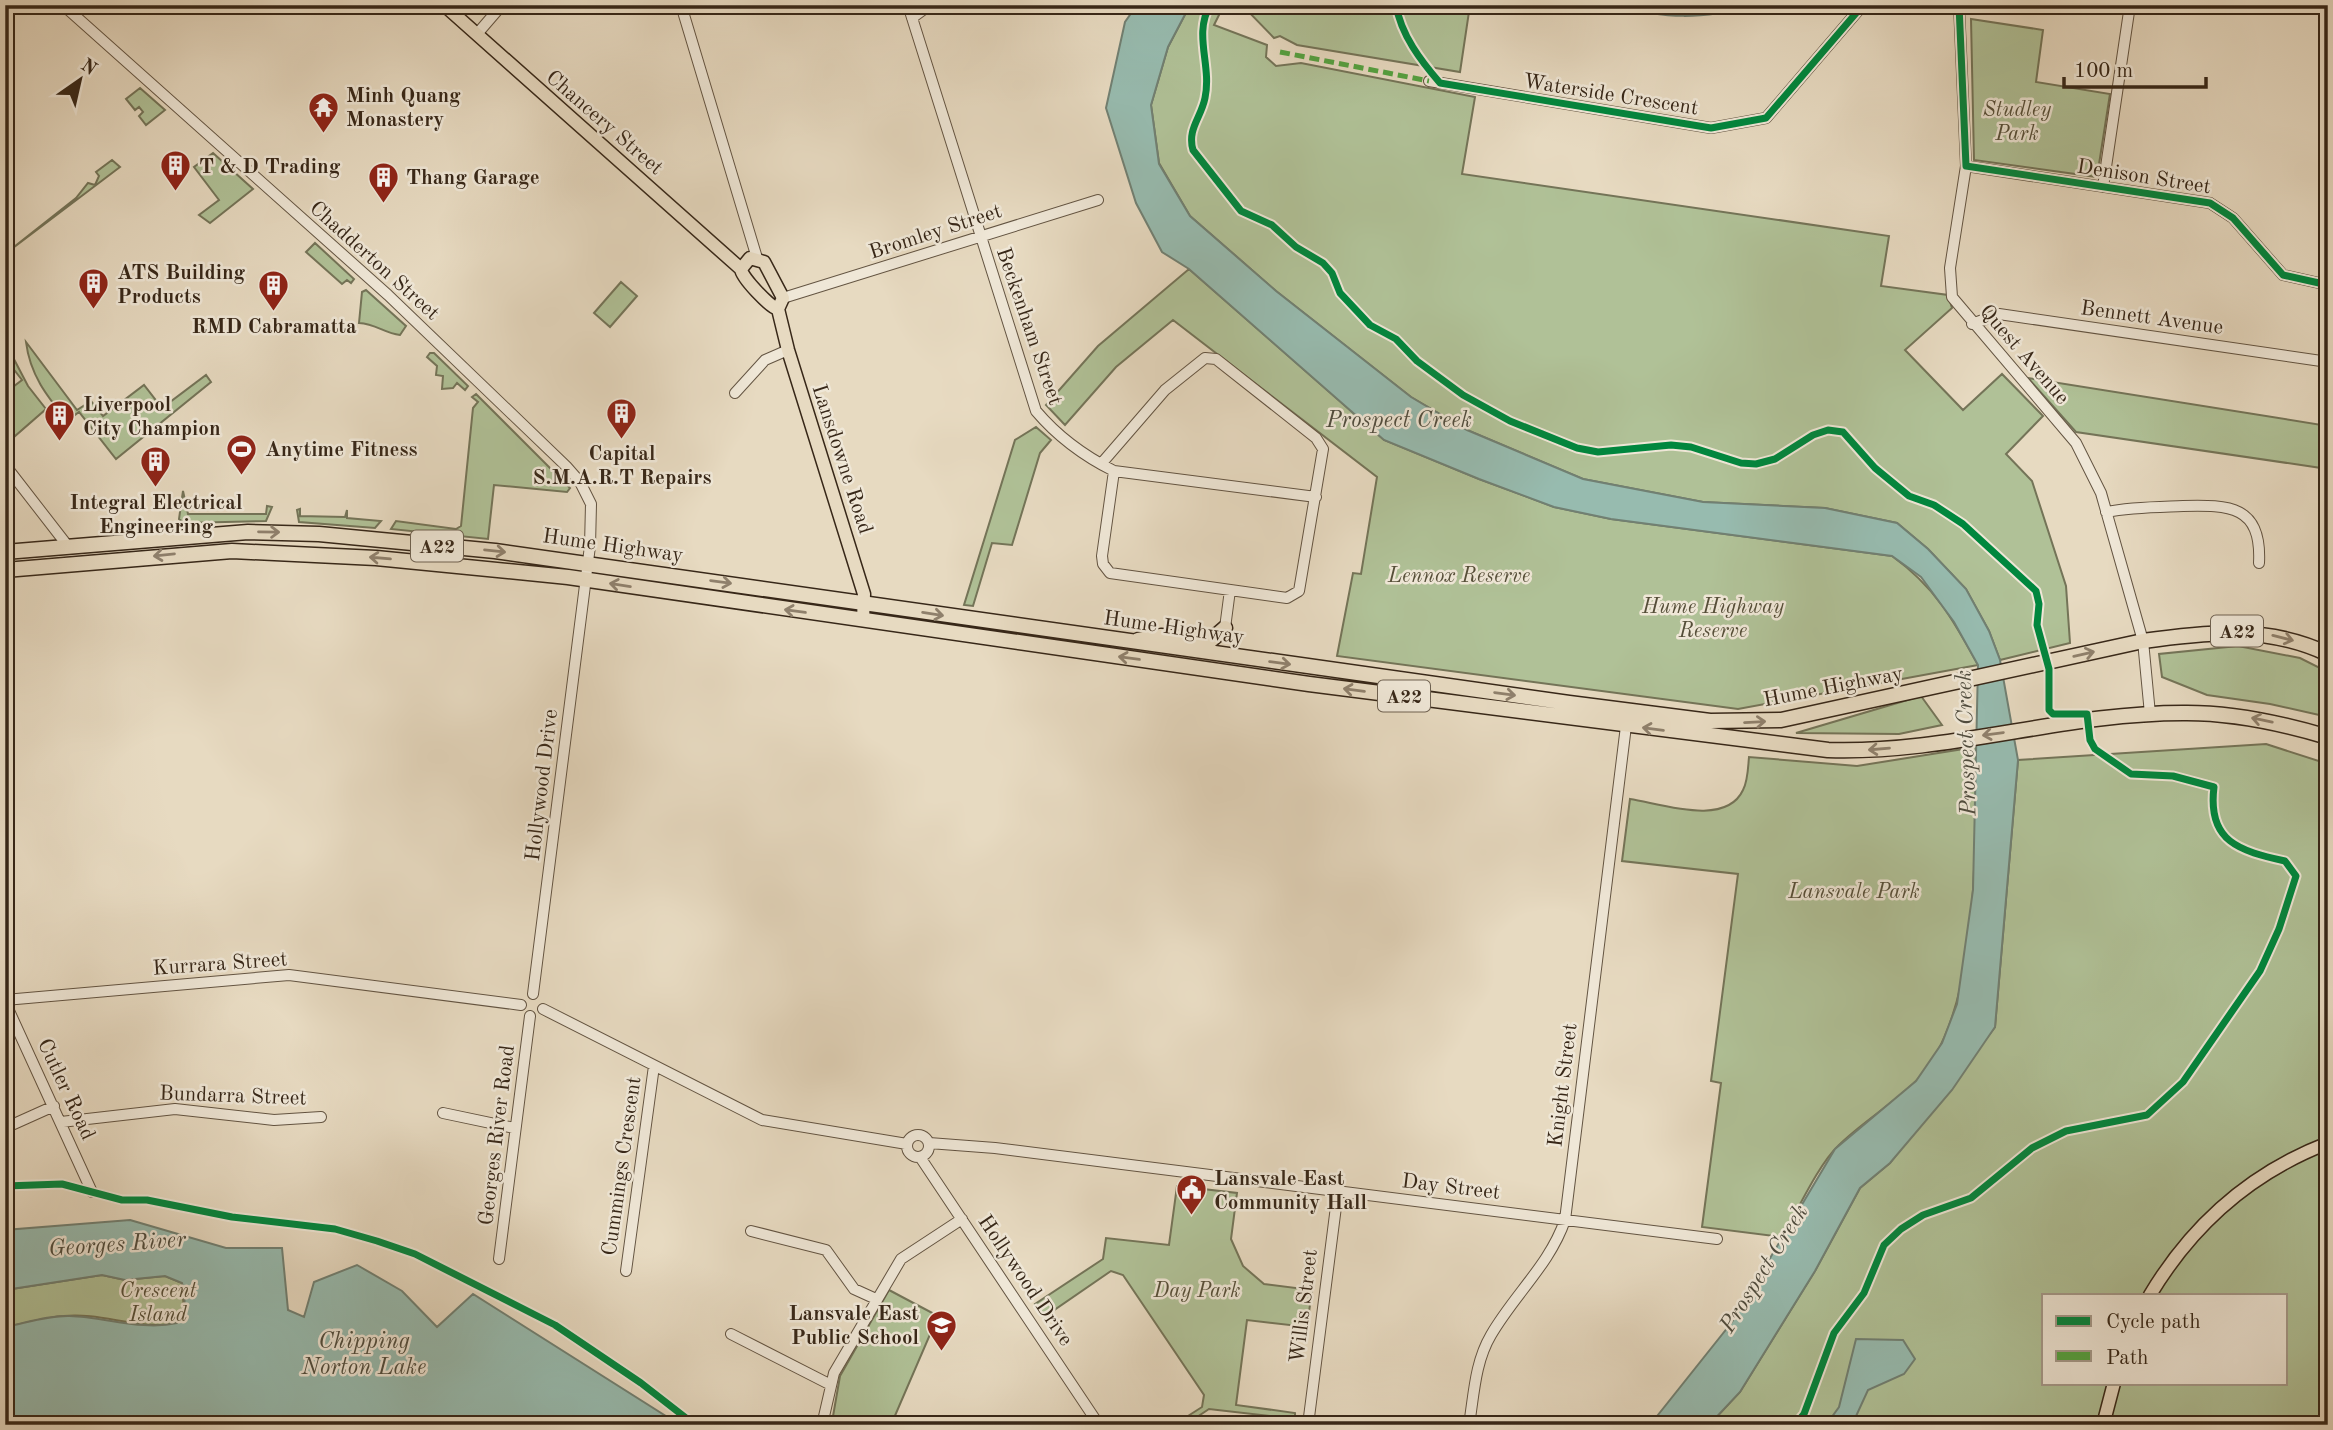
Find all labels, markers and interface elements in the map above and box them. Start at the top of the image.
north arrow [46,46,116,116]
scale bar [2064,46,2205,90]
text: N [77,56,100,80]
text: 100 m [2074,61,2133,82]
street label: Chancery Street [542,67,666,179]
street label: Waterside Crescent [1522,71,1700,120]
place label: Minh Quang Monastery [346,86,461,131]
temple icon: Minh Quang Monastery [306,90,340,134]
park label: Studley Park [1983,100,2051,145]
building icon: T & D Trading [159,149,193,193]
place label: T & D Trading [199,157,341,178]
street label: Denison Street [2075,157,2212,198]
building icon: Thang Garage [366,160,400,204]
place label: Thang Garage [406,168,540,189]
street label: Chadderton Street [305,198,443,325]
street label: Bromley Street [867,201,1004,264]
street label: Beckenham Street [992,245,1065,408]
place label: ATS Building Products [117,263,246,308]
building icon: ATS Building Products [77,267,111,311]
building icon: RMD Cabramatta [257,269,291,313]
street label: Bennett Avenue [2079,298,2224,339]
street label: Quest Avenue [1975,301,2073,409]
place label: RMD Cabramatta [191,317,357,338]
street label: Lansdowne Road [807,382,876,537]
place label: Liverpool City Champion [83,395,221,440]
building icon: Capital S.M.A.R.T Repairs [605,396,639,440]
building icon: Liverpool City Champion [43,399,77,443]
water label: Prospect Creek [1325,409,1472,433]
sports icon: Anytime Fitness [225,432,259,476]
place label: Anytime Fitness [265,440,418,461]
place label: Capital S.M.A.R.T Repairs [532,444,712,489]
building icon: Integral Electrical Engineering [139,445,173,489]
place label: Integral Electrical Engineering [70,493,242,538]
one-way arrow [257,526,280,539]
street label: Hume Highway [541,526,684,567]
road number: A22 [411,530,463,562]
one-way arrow [483,545,506,558]
one-way arrow [153,549,175,562]
one-way arrow [369,551,392,564]
park label: Lennox Reserve [1387,566,1530,587]
one-way arrow [709,576,732,589]
one-way arrow [609,578,632,591]
park label: Hume Highway Reserve [1641,597,1784,642]
one-way arrow [784,604,807,617]
one-way arrow [921,608,944,621]
street label: Hume Highway [1102,608,1245,649]
road number: A22 [2211,616,2263,646]
one-way arrow [2272,632,2294,645]
one-way arrow [2072,646,2095,660]
one-way arrow [1118,652,1141,665]
one-way arrow [1268,657,1291,670]
street label: Hume Highway [1762,664,1905,711]
water label: Prospect Creek [1952,670,1982,817]
road number: A22 [1378,680,1430,712]
one-way arrow [1343,683,1366,696]
one-way arrow [1493,688,1516,701]
street label: Hollywood Drive [523,708,562,862]
one-way arrow [2251,713,2274,726]
one-way arrow [1743,715,1766,728]
one-way arrow [1642,722,1665,735]
one-way arrow [1982,728,2005,741]
one-way arrow [1868,743,1891,756]
park label: Lansvale Park [1787,882,1920,903]
street label: Kurrara Street [152,949,288,980]
street label: Knight Street [1545,1022,1581,1148]
street label: Cutler Road [33,1036,98,1144]
street label: Georges River Road [476,1044,519,1227]
street label: Cummings Crescent [599,1075,645,1257]
street label: Bundarra Street [159,1083,307,1110]
place label: Lansvale East Community Hall [1214,1169,1367,1214]
street label: Day Street [1400,1171,1501,1204]
public building icon: Lansvale East Community Hall [1174,1173,1208,1217]
water label: Prospect Creek [1715,1201,1814,1338]
street label: Hollywood Drive [973,1212,1076,1350]
water label: Georges River [47,1228,188,1262]
street label: Willis Street [1287,1248,1322,1364]
park label: Crescent Island [120,1281,197,1326]
park label: Day Park [1152,1281,1241,1302]
legend [2042,1294,2288,1384]
place label: Lansvale East Public School [789,1304,919,1349]
school or university icon: Lansvale East Public School [925,1308,959,1352]
text: Cycle path [2106,1312,2201,1333]
water label: Chipping Norton Lake [301,1330,426,1379]
text: Path [2106,1348,2149,1369]

